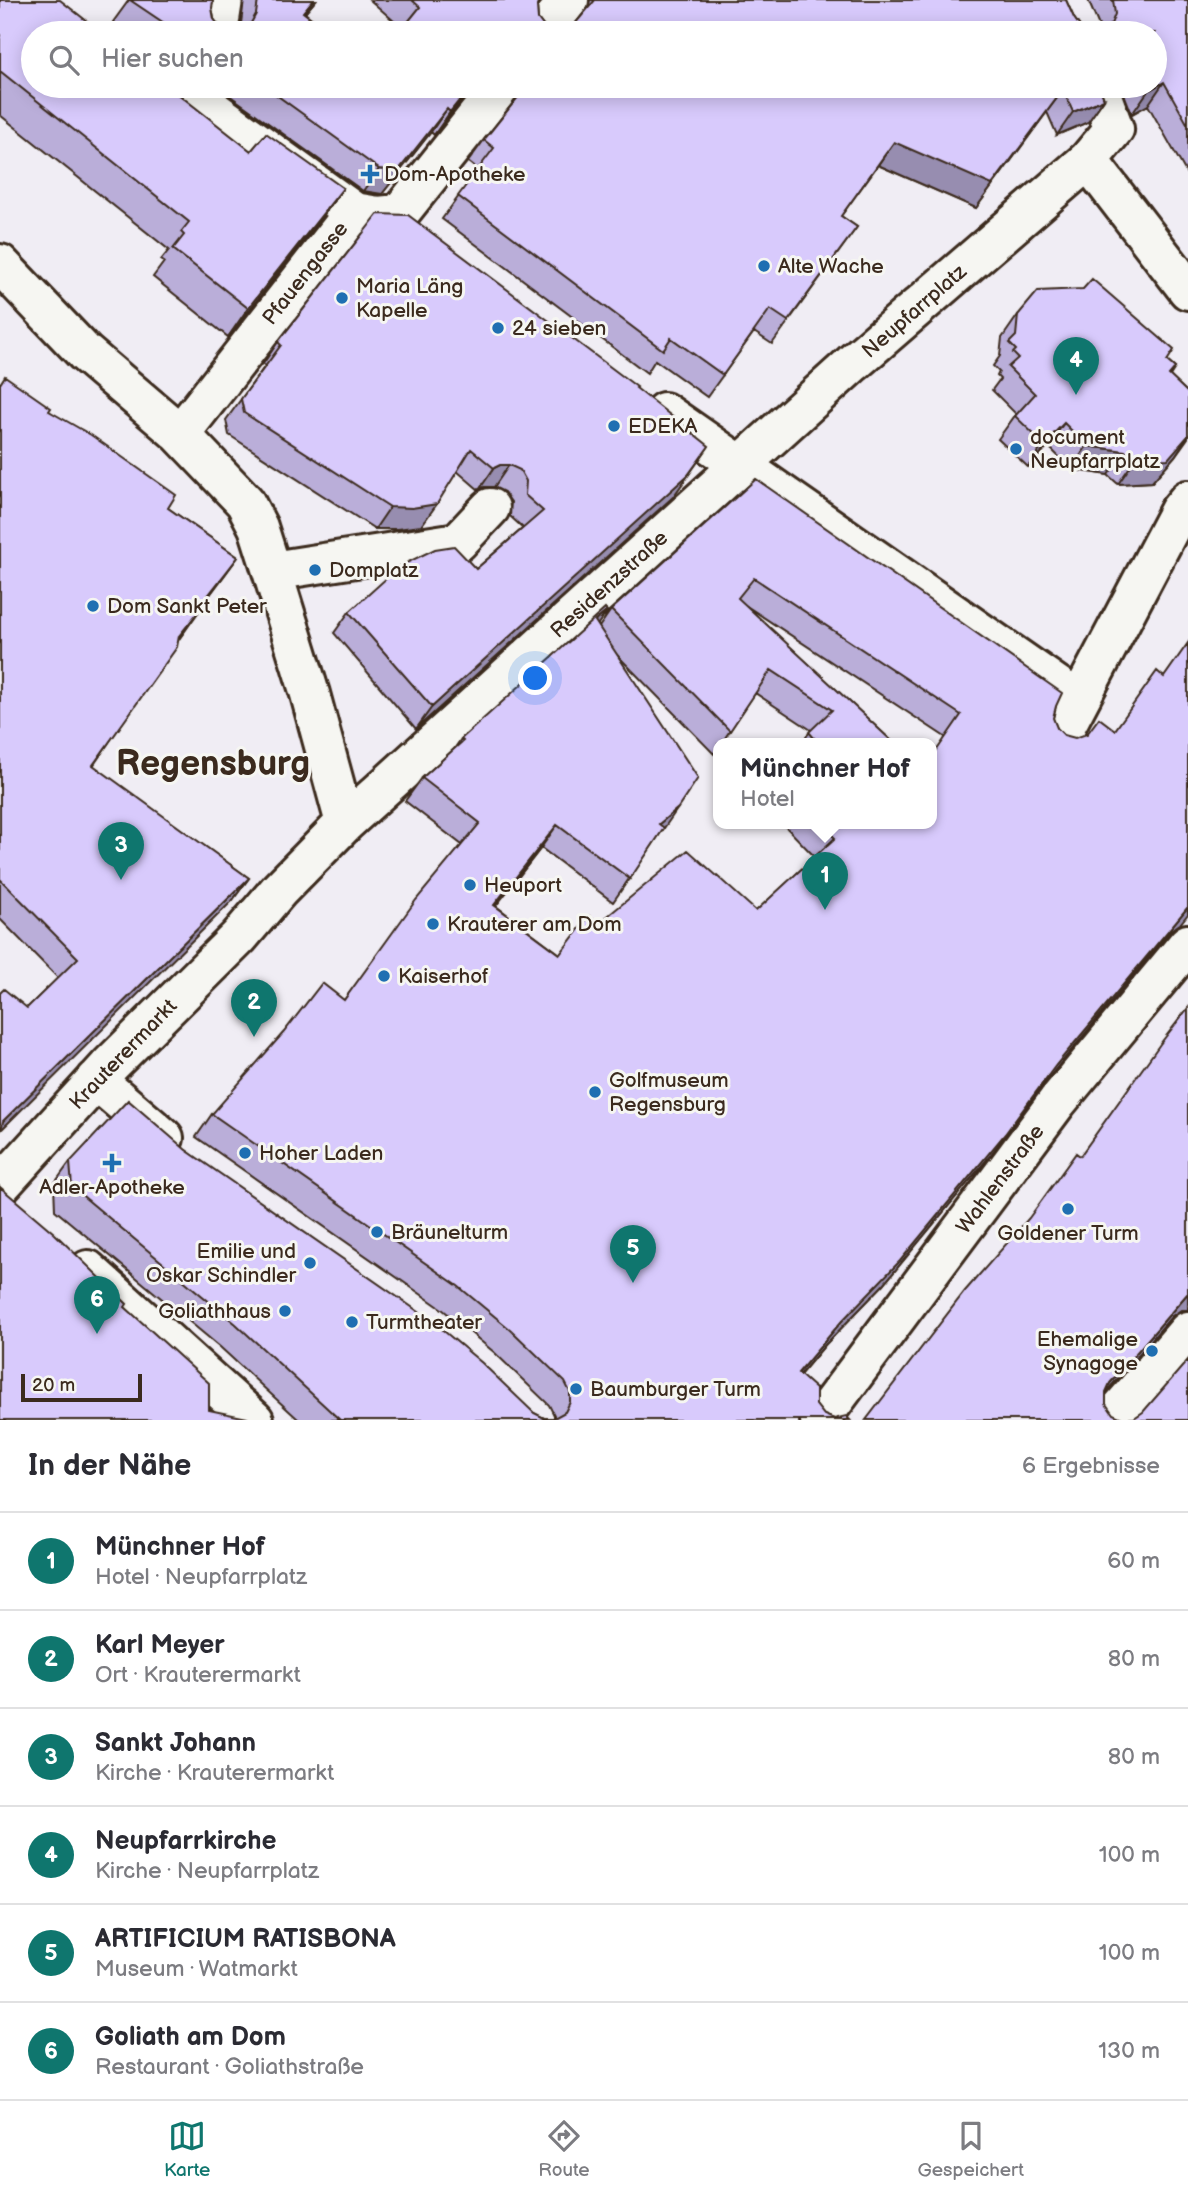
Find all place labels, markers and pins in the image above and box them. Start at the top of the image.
place label: Dom-Apotheke [384,162,525,187]
marker: Dom-Apotheke [362,166,378,182]
place label: Alte Wache [778,254,884,279]
marker: Alte Wache [756,258,772,274]
place label: Maria Läng Kapelle [356,274,463,323]
marker: Maria Läng Kapelle [334,290,350,306]
place label: 24 sieben [512,316,606,341]
marker: 24 sieben [490,320,506,336]
pin: 4 [1053,337,1099,395]
place label: EDEKA [628,414,698,439]
marker: EDEKA [606,418,622,434]
place label: document Neupfarrplatz [1030,425,1161,474]
marker: document Neupfarrplatz [1008,441,1024,457]
place label: Domplatz [329,558,419,583]
marker: Domplatz [307,562,323,578]
place label: Dom Sankt Peter [107,594,267,619]
marker: Dom Sankt Peter [85,598,101,614]
pin: 3 [98,822,144,880]
pin: 1 [802,852,848,910]
place label: Heuport [484,873,562,898]
marker: Heuport [462,877,478,893]
place label: Krauterer am Dom [447,912,622,937]
marker: Krauterer am Dom [425,916,441,932]
place label: Kaiserhof [398,964,489,989]
marker: Kaiserhof [376,968,392,984]
pin: 2 [231,979,277,1037]
place label: Golfmuseum Regensburg [609,1068,729,1117]
marker: Golfmuseum Regensburg [587,1084,603,1100]
place label: Hoher Laden [259,1141,383,1166]
marker: Hoher Laden [237,1145,253,1161]
marker: Adler-Apotheke [104,1155,120,1171]
place label: Adler-Apotheke [39,1175,185,1200]
marker: Goldener Turm [1060,1201,1076,1217]
place label: Bräunelturm [391,1220,508,1245]
place label: Goldener Turm [997,1221,1139,1246]
marker: Bräunelturm [369,1224,385,1240]
pin: 5 [610,1225,656,1283]
place label: Emilie und Oskar Schindler [146,1239,296,1288]
marker: Emilie und Oskar Schindler [302,1255,318,1271]
pin: 6 [74,1276,120,1334]
place label: Goliathhaus [158,1299,271,1324]
marker: Goliathhaus [277,1303,293,1319]
place label: Turmtheater [366,1310,482,1335]
marker: Turmtheater [344,1314,360,1330]
place label: Ehemalige Synagoge [1037,1327,1138,1376]
marker: Ehemalige Synagoge [1144,1343,1160,1359]
place label: Baumburger Turm [590,1377,761,1402]
marker: Baumburger Turm [568,1381,584,1397]

